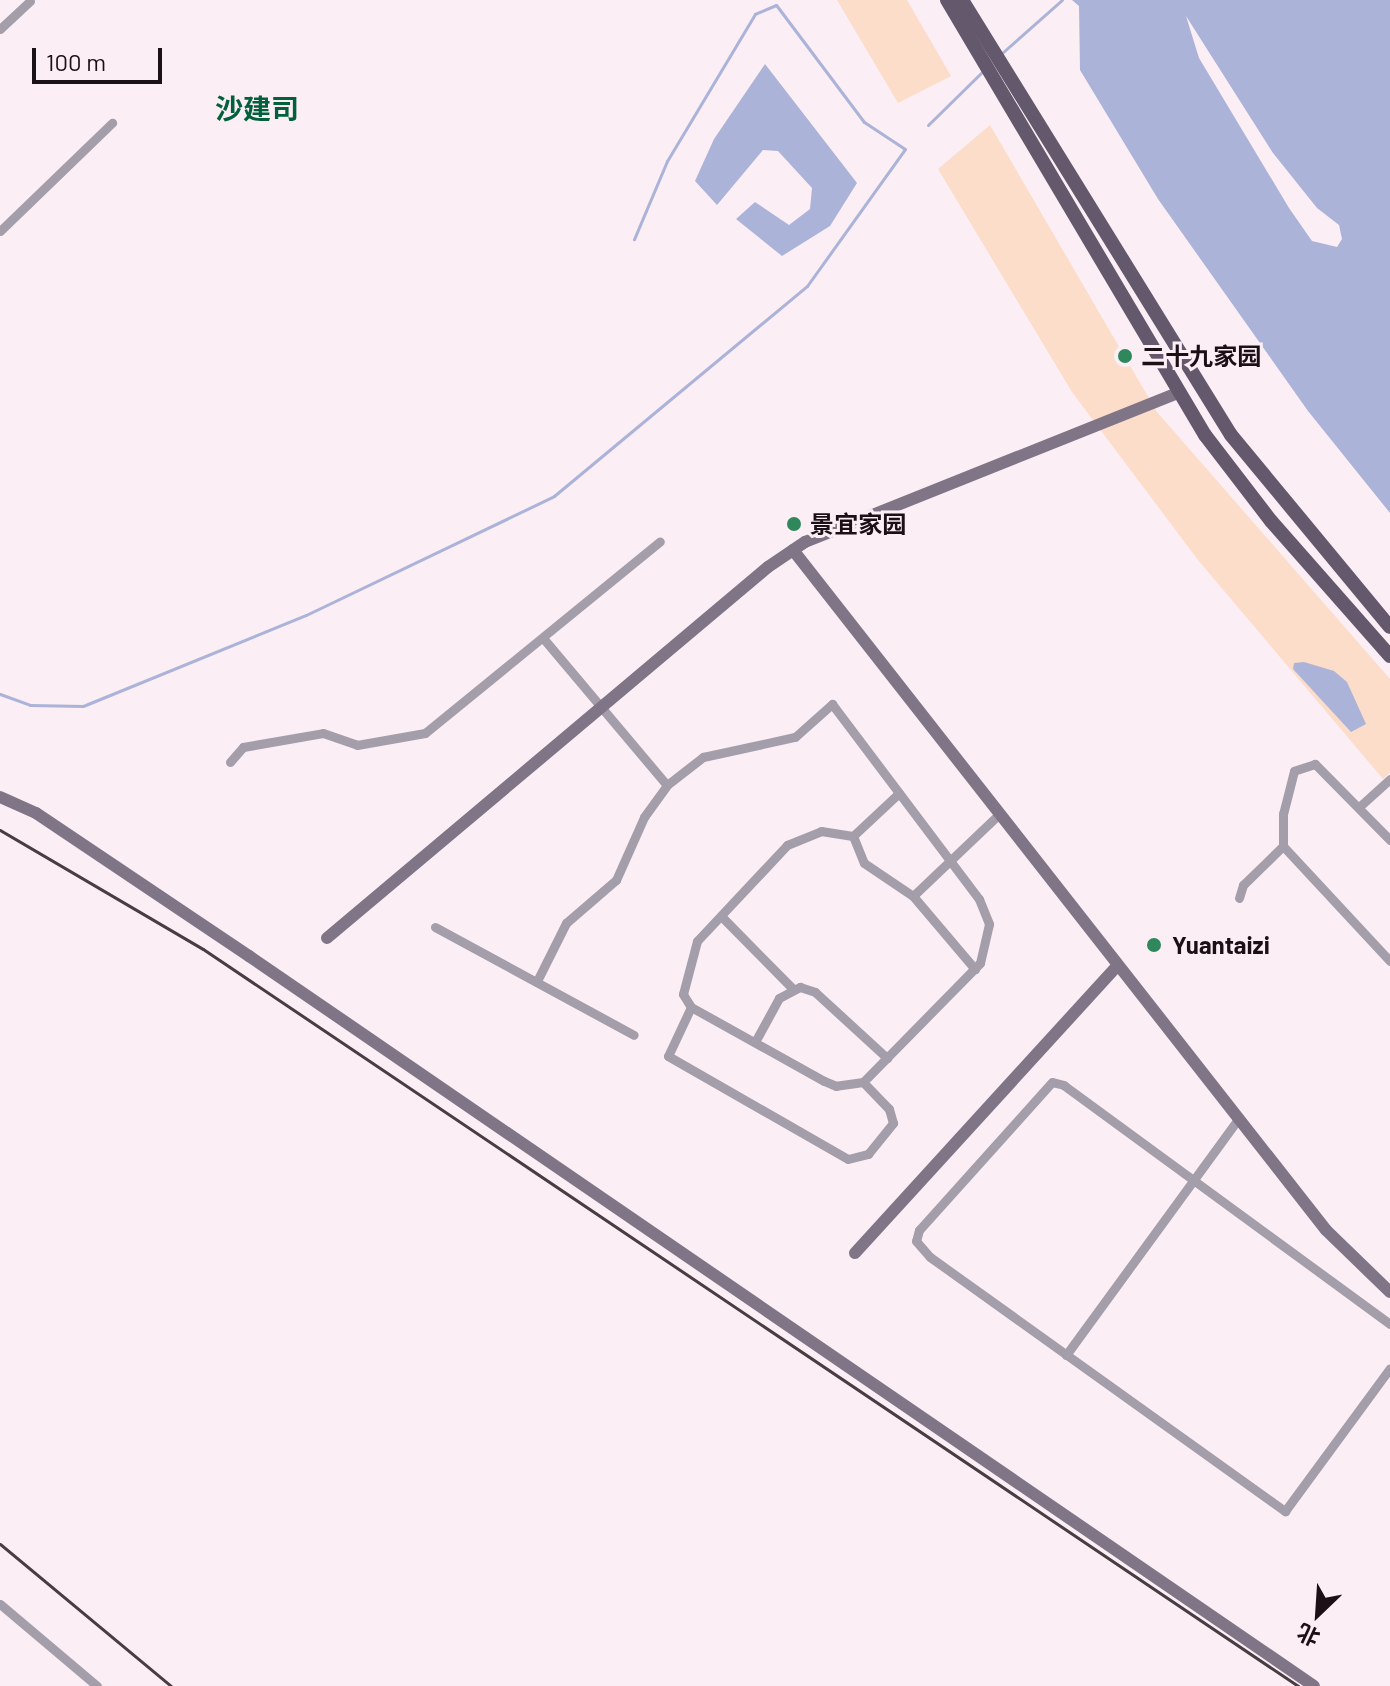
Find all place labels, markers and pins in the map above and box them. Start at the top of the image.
place label: 二十九家园 [1141,342,1261,370]
marker: 二十九家园 [1116,347,1134,365]
place label: 景宜家园 [810,510,906,538]
marker: 景宜家园 [785,515,803,533]
place label: Yuantaizi [1172,931,1270,959]
marker: Yuantaizi [1143,934,1165,956]

